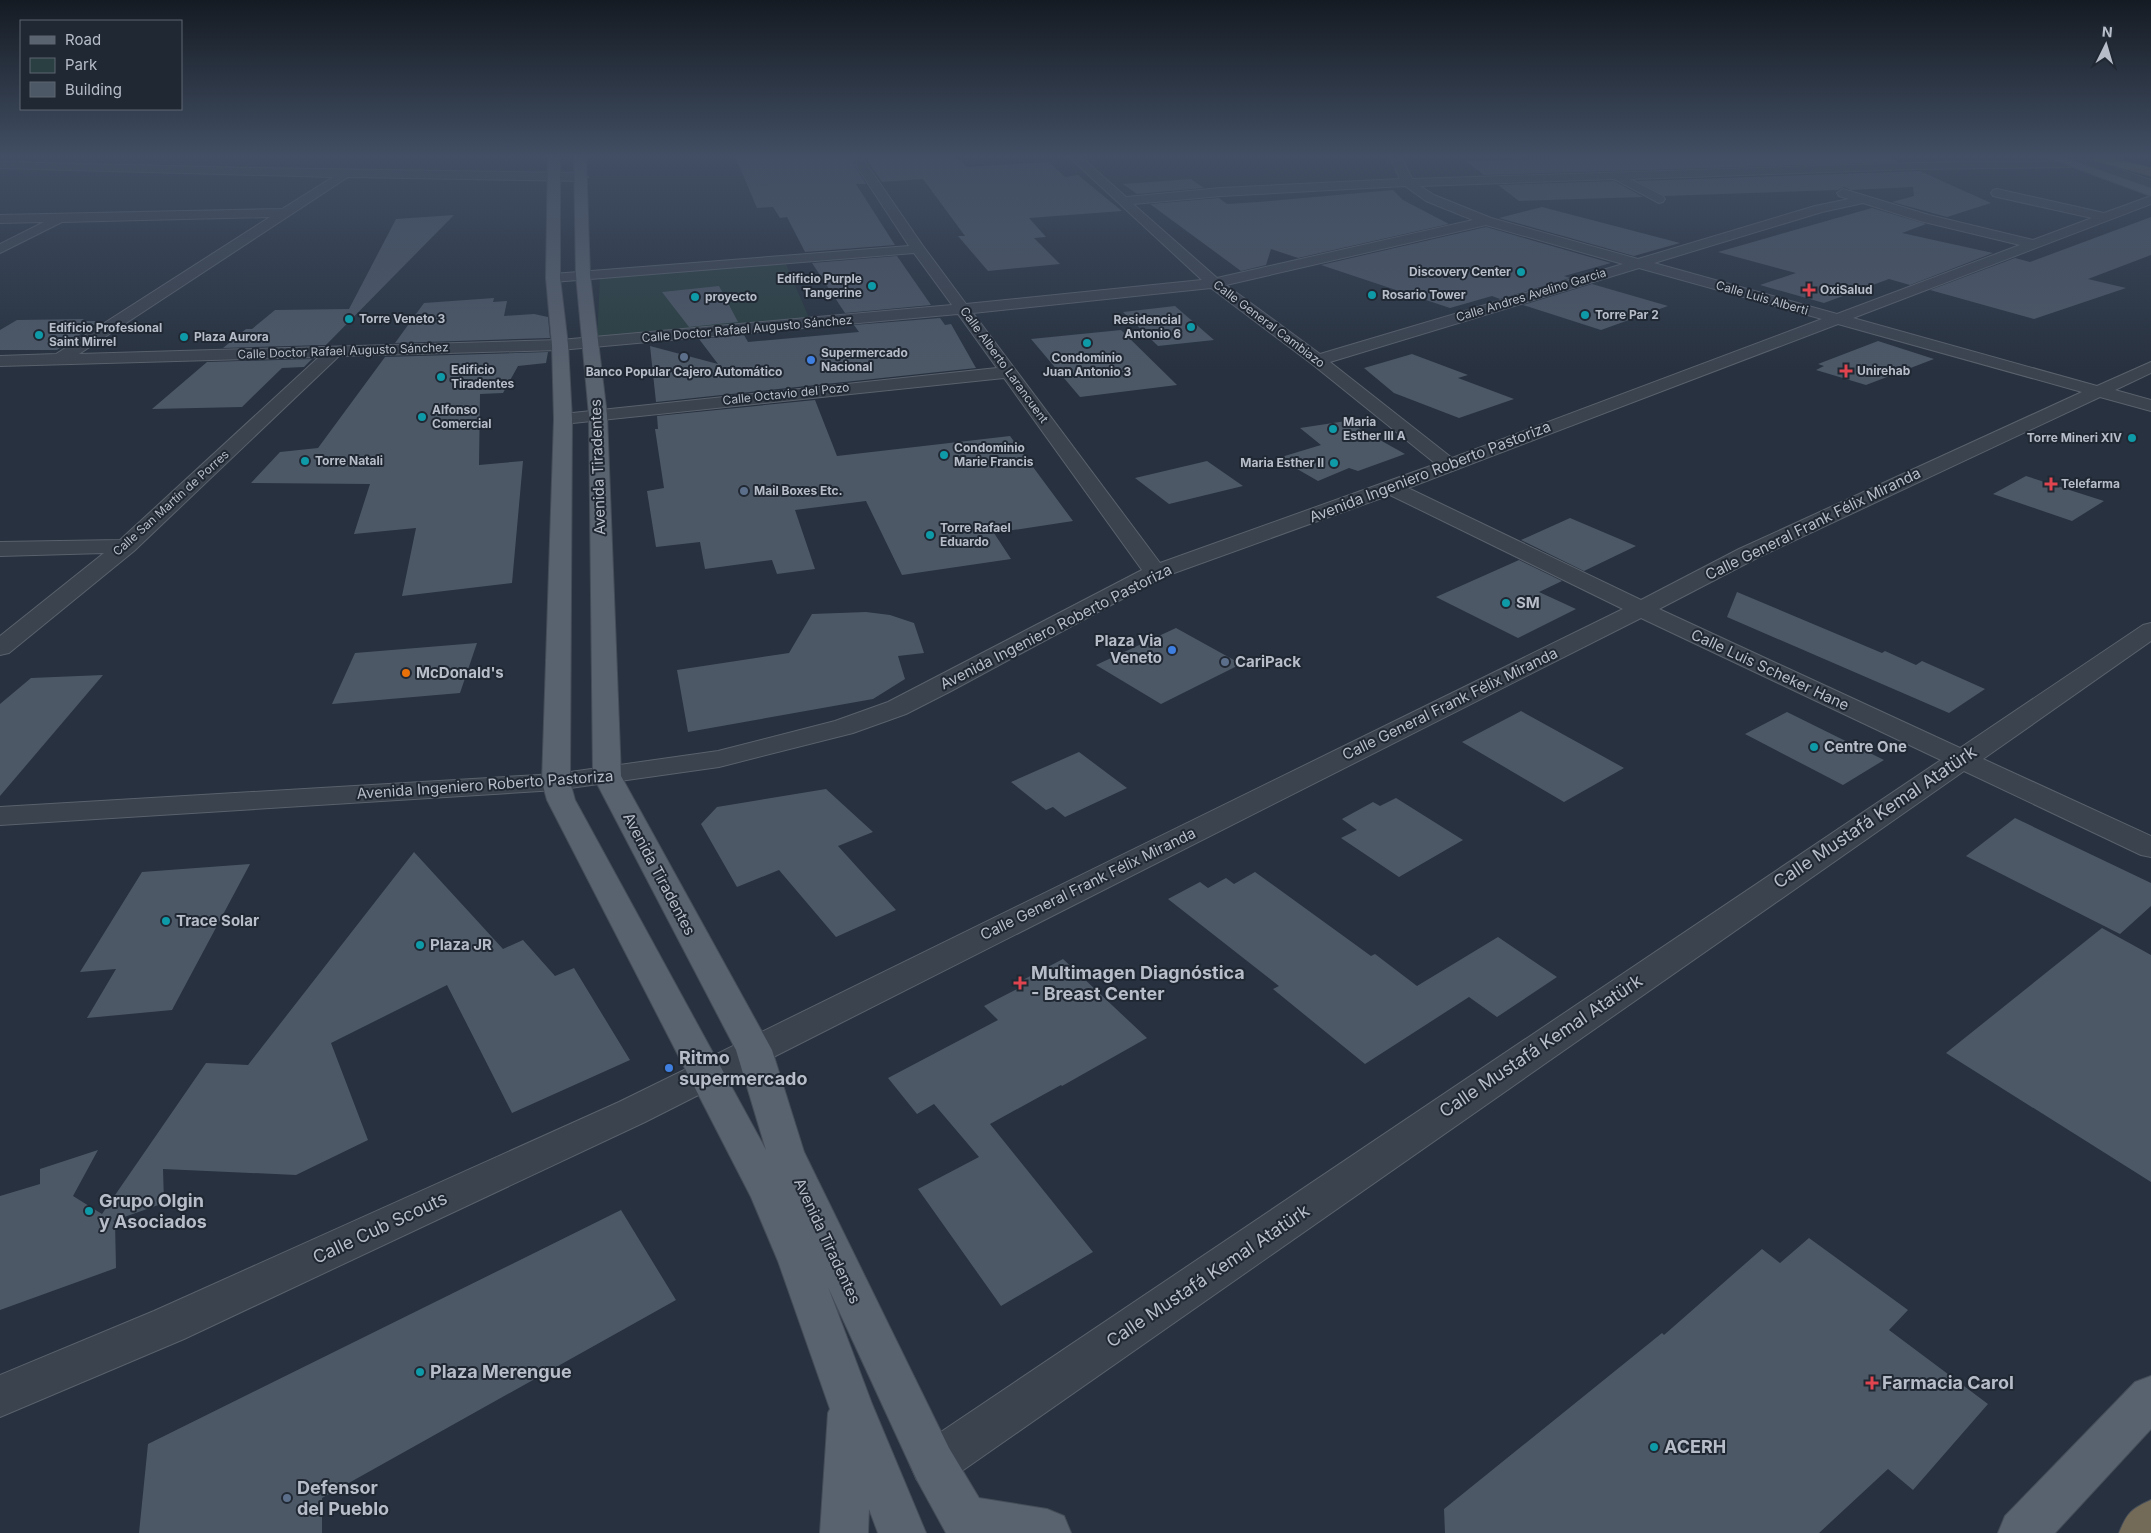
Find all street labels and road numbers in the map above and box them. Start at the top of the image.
street label: Calle Andres Avelino Garcia [1454,264,1608,325]
street label: Calle General Cambiazo [1211,277,1328,370]
street label: Calle Luis Alberti [1714,277,1810,318]
street label: Calle Alberto Larancuent [957,304,1052,426]
street label: Calle Doctor Rafael Augusto Sánchez [641,312,853,345]
street label: Calle Doctor Rafael Augusto Sánchez [237,339,449,362]
street label: Calle Octavio del Pozo [722,379,850,408]
street label: Avenida Tiradentes [586,399,609,535]
street label: Avenida Ingeniero Roberto Pastoriza [1306,417,1553,527]
street label: Calle San Martín de Porres [110,447,232,559]
street label: Calle General Frank Félix Miranda [1702,463,1924,584]
street label: Avenida Ingeniero Roberto Pastoriza [937,560,1175,693]
street label: Calle Luis Scheker Hane [1688,625,1852,715]
street label: Calle General Frank Félix Miranda [1339,643,1561,764]
street label: Calle Mustafá Kemal Atatürk [1769,741,1980,892]
street label: Avenida Ingeniero Roberto Pastoriza [356,766,614,803]
street label: Avenida Tiradentes [619,809,700,938]
street label: Calle General Frank Félix Miranda [977,823,1199,944]
street label: Calle Mustafá Kemal Atatürk [1435,970,1646,1121]
street label: Avenida Tiradentes [790,1175,865,1307]
street label: Calle Cub Scouts [309,1187,450,1268]
street label: Calle Mustafá Kemal Atatürk [1102,1200,1313,1351]

